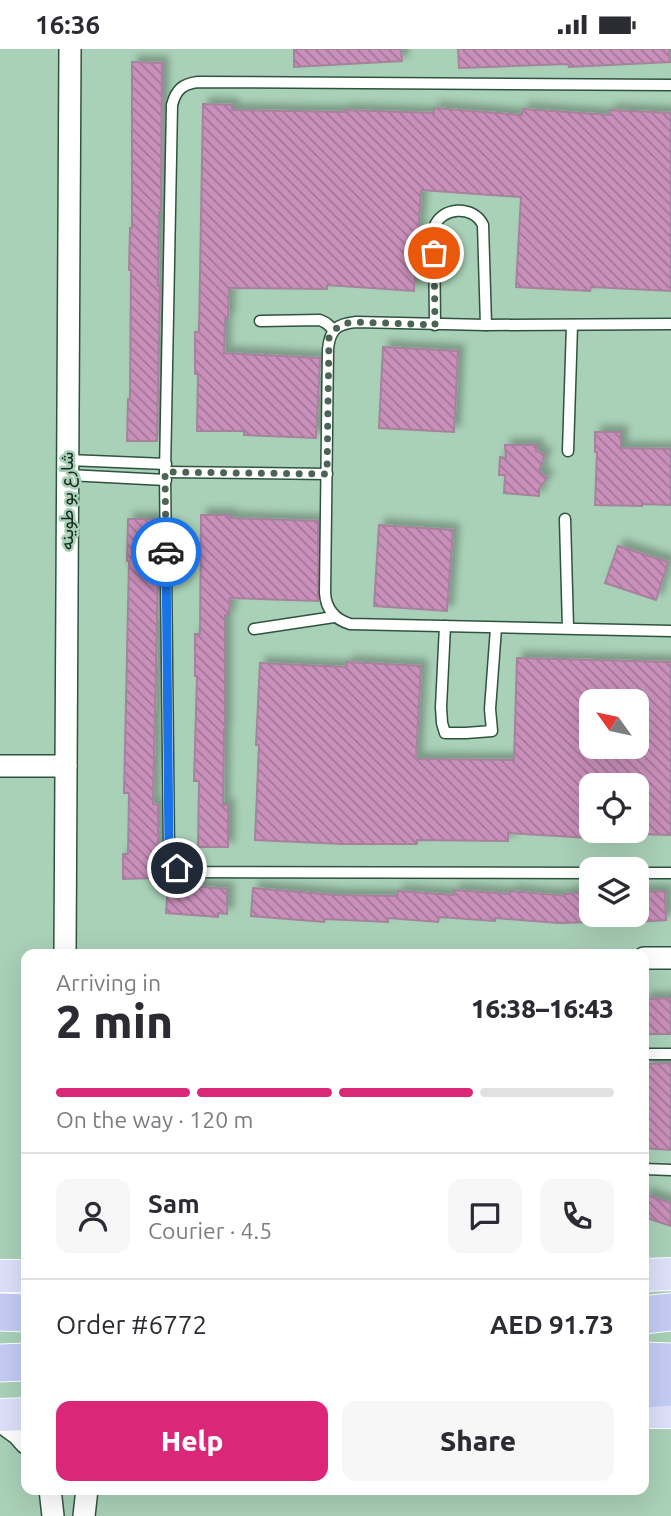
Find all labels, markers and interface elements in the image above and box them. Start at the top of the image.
text: 16:36 [35,10,100,39]
pin [404,223,464,283]
icon: bag [415,234,453,272]
street label: شارع بو طوينه [56,452,79,550]
courier [131,517,201,587]
icon: car [147,533,185,571]
north arrow [579,689,649,759]
map controls [579,689,649,927]
button: locate [579,773,649,843]
pin [147,838,207,898]
icon: home [158,849,196,887]
button: layers [579,857,649,927]
text: Arriving in [56,970,161,995]
text: 16:38–16:43 [471,994,614,1023]
text: 2 min [56,995,173,1047]
text: On the way · 120 m [56,1107,253,1132]
button: person [56,1179,130,1253]
button: chat [448,1179,522,1253]
button: phone [540,1179,614,1253]
text: Sam [148,1189,200,1218]
text: Courier · 4.5 [148,1218,272,1243]
text: Order #6772 [56,1310,207,1339]
text: AED 91.73 [490,1310,614,1339]
button: Help [56,1401,328,1481]
button: Share [342,1401,614,1481]

